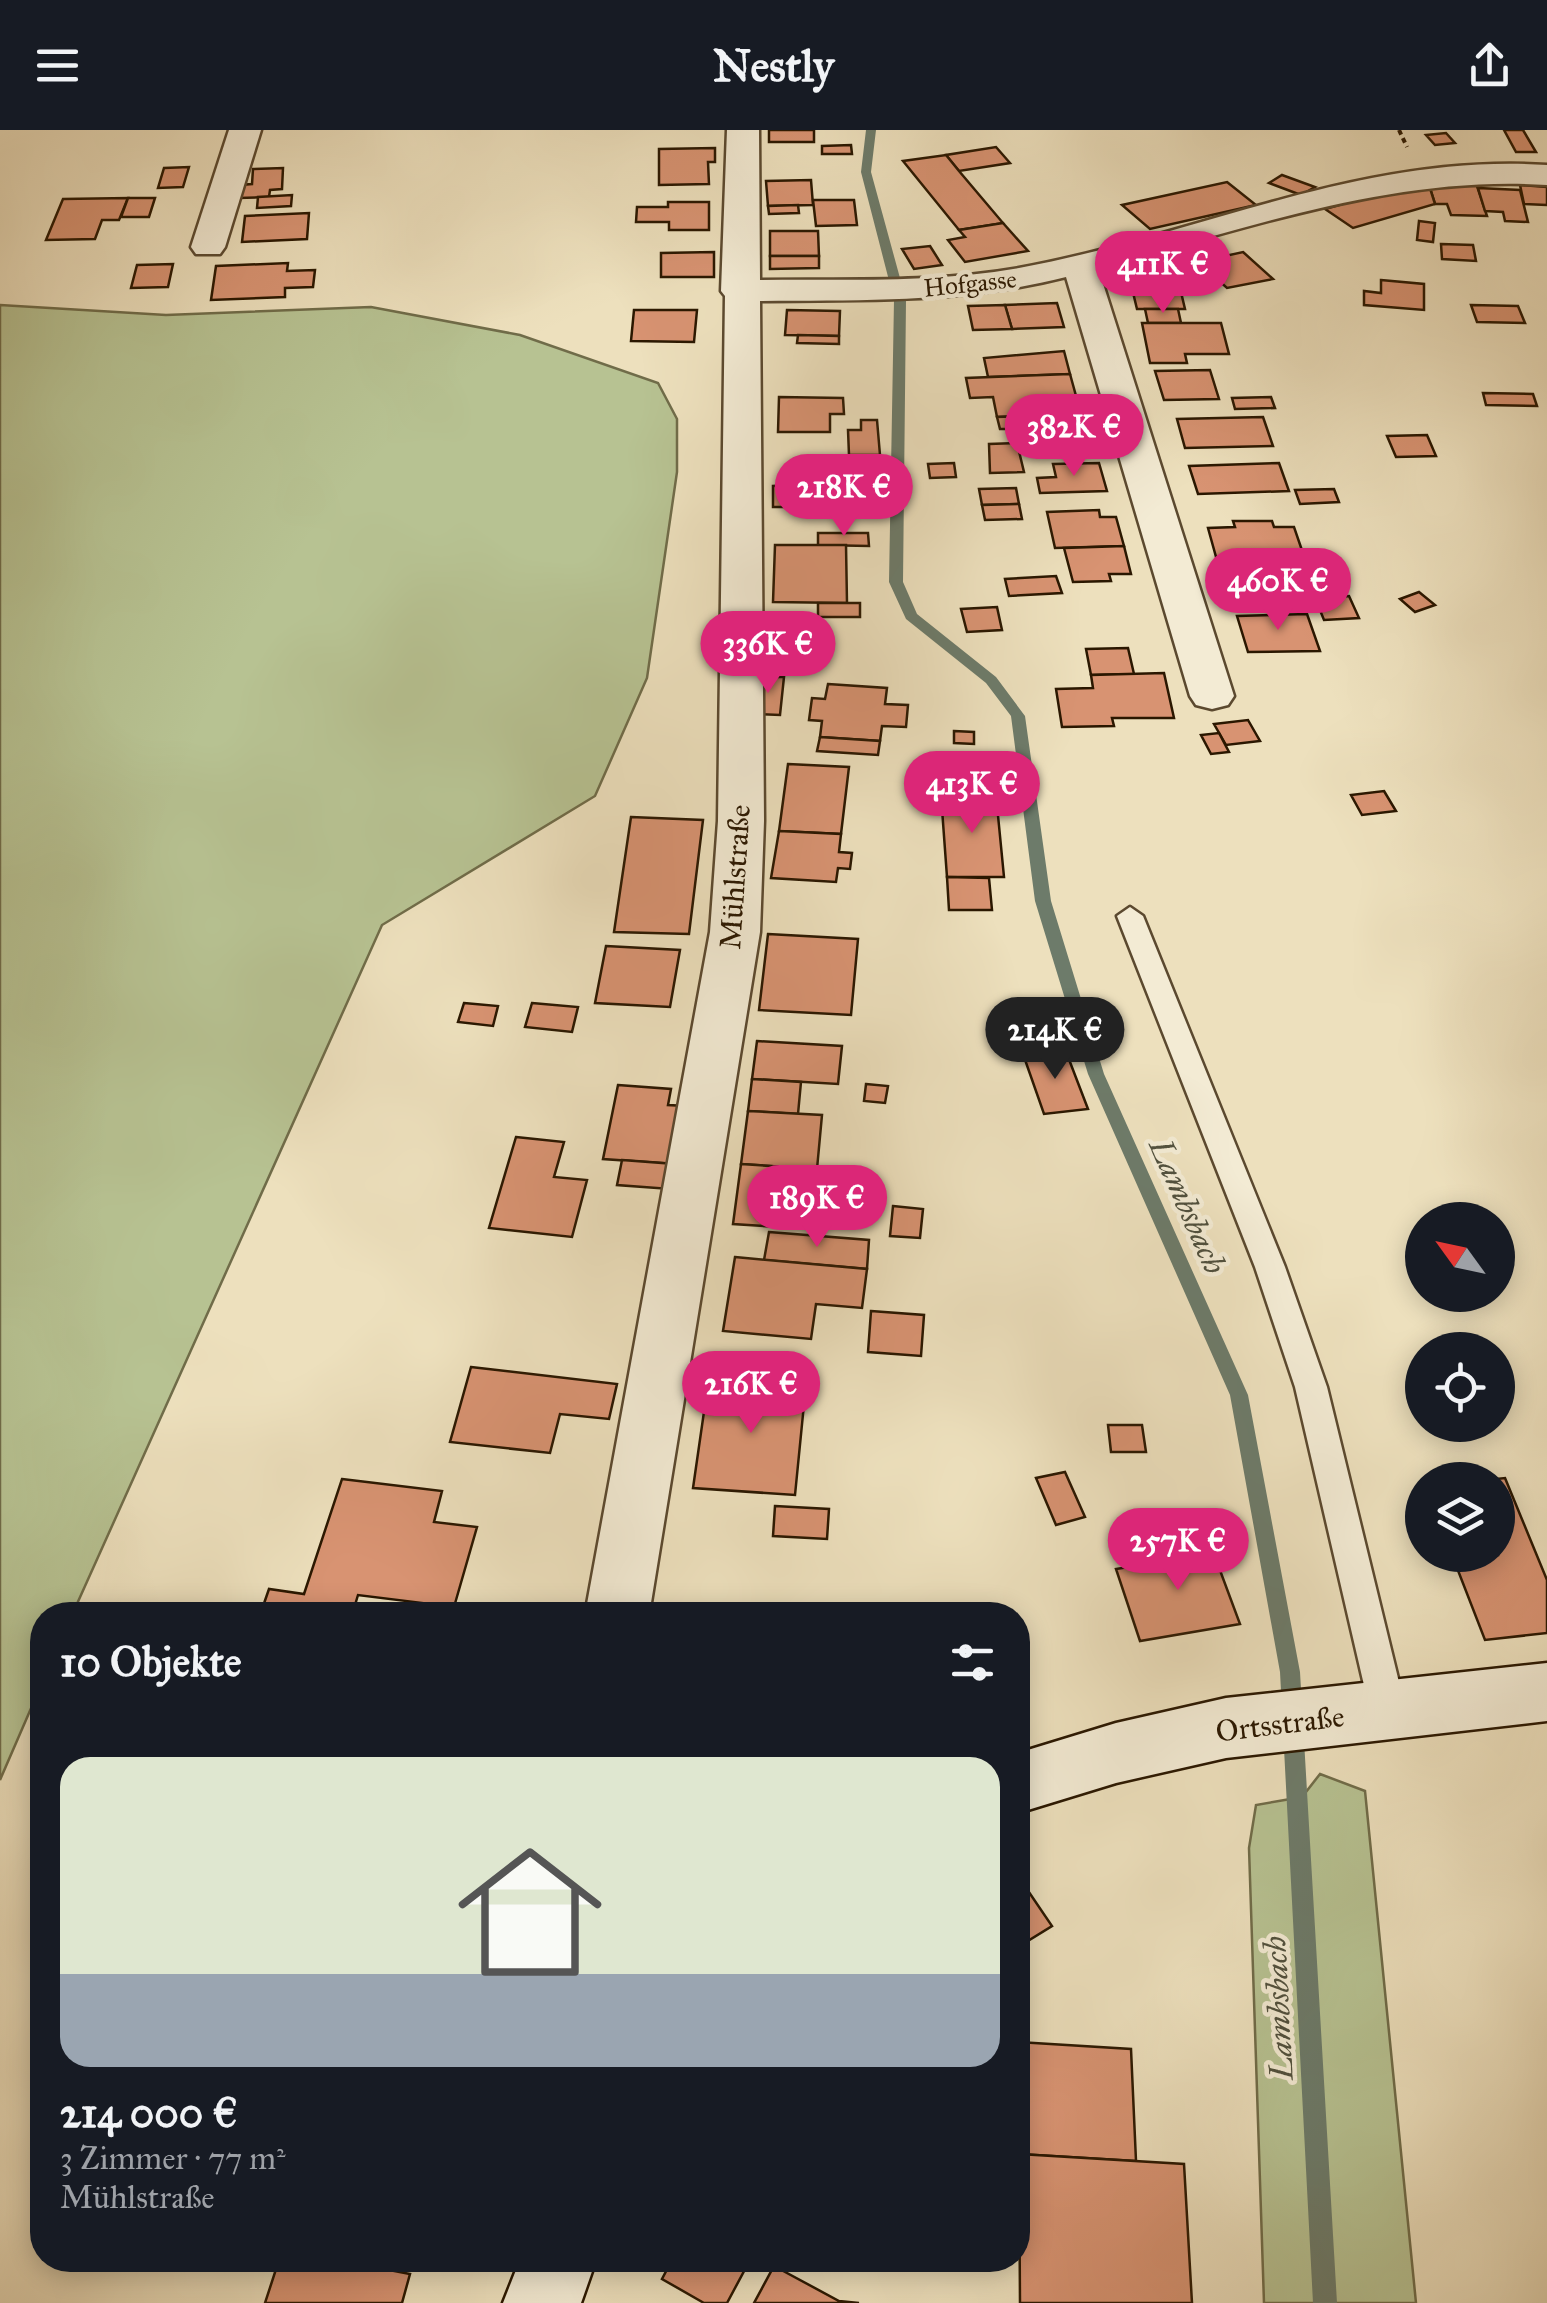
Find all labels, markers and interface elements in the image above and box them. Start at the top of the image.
icon: menu [30,38,85,93]
text: Nestly [713,38,834,93]
icon: share [1462,38,1517,93]
pin: 411K € [1082,231,1244,316]
text: 411K € [1117,244,1209,283]
street label: Hofgasse [922,263,1018,304]
pin: 382K € [993,394,1155,479]
text: 382K € [1027,407,1121,446]
pin: 218K € [763,454,925,539]
text: 218K € [797,467,891,506]
pin: 460K € [1197,548,1359,633]
text: 460K € [1227,561,1329,600]
pin: 336K € [687,611,849,696]
text: 336K € [723,624,814,663]
pin: 413K € [891,751,1053,836]
text: 413K € [926,764,1018,803]
street label: Mühlstraße [712,803,758,951]
pin: 214K € [974,997,1136,1082]
text: 214K € [1007,1010,1103,1049]
water label: Lambsbach [1140,1131,1235,1280]
pin: 189K € [736,1165,898,1250]
text: 189K € [769,1178,865,1217]
north arrow [1405,1202,1515,1312]
map controls [1405,1202,1515,1572]
button: locate [1405,1332,1515,1442]
pin: 216K € [670,1351,832,1436]
text: 216K € [704,1364,798,1403]
button: layers [1405,1462,1515,1572]
pin: 257K € [1097,1508,1259,1593]
text: 257K € [1130,1521,1226,1560]
icon: filters [945,1635,1000,1690]
text: 10 Objekte [60,1636,242,1688]
street label: Ortsstraße [1214,1698,1346,1750]
icon: home [440,1822,620,2002]
water label: Lambsbach [1255,1935,1302,2083]
text: 214 000 € [60,2087,238,2139]
text: 3 Zimmer · 77 m² [60,2139,285,2178]
text: Mühlstraße [60,2178,215,2217]

